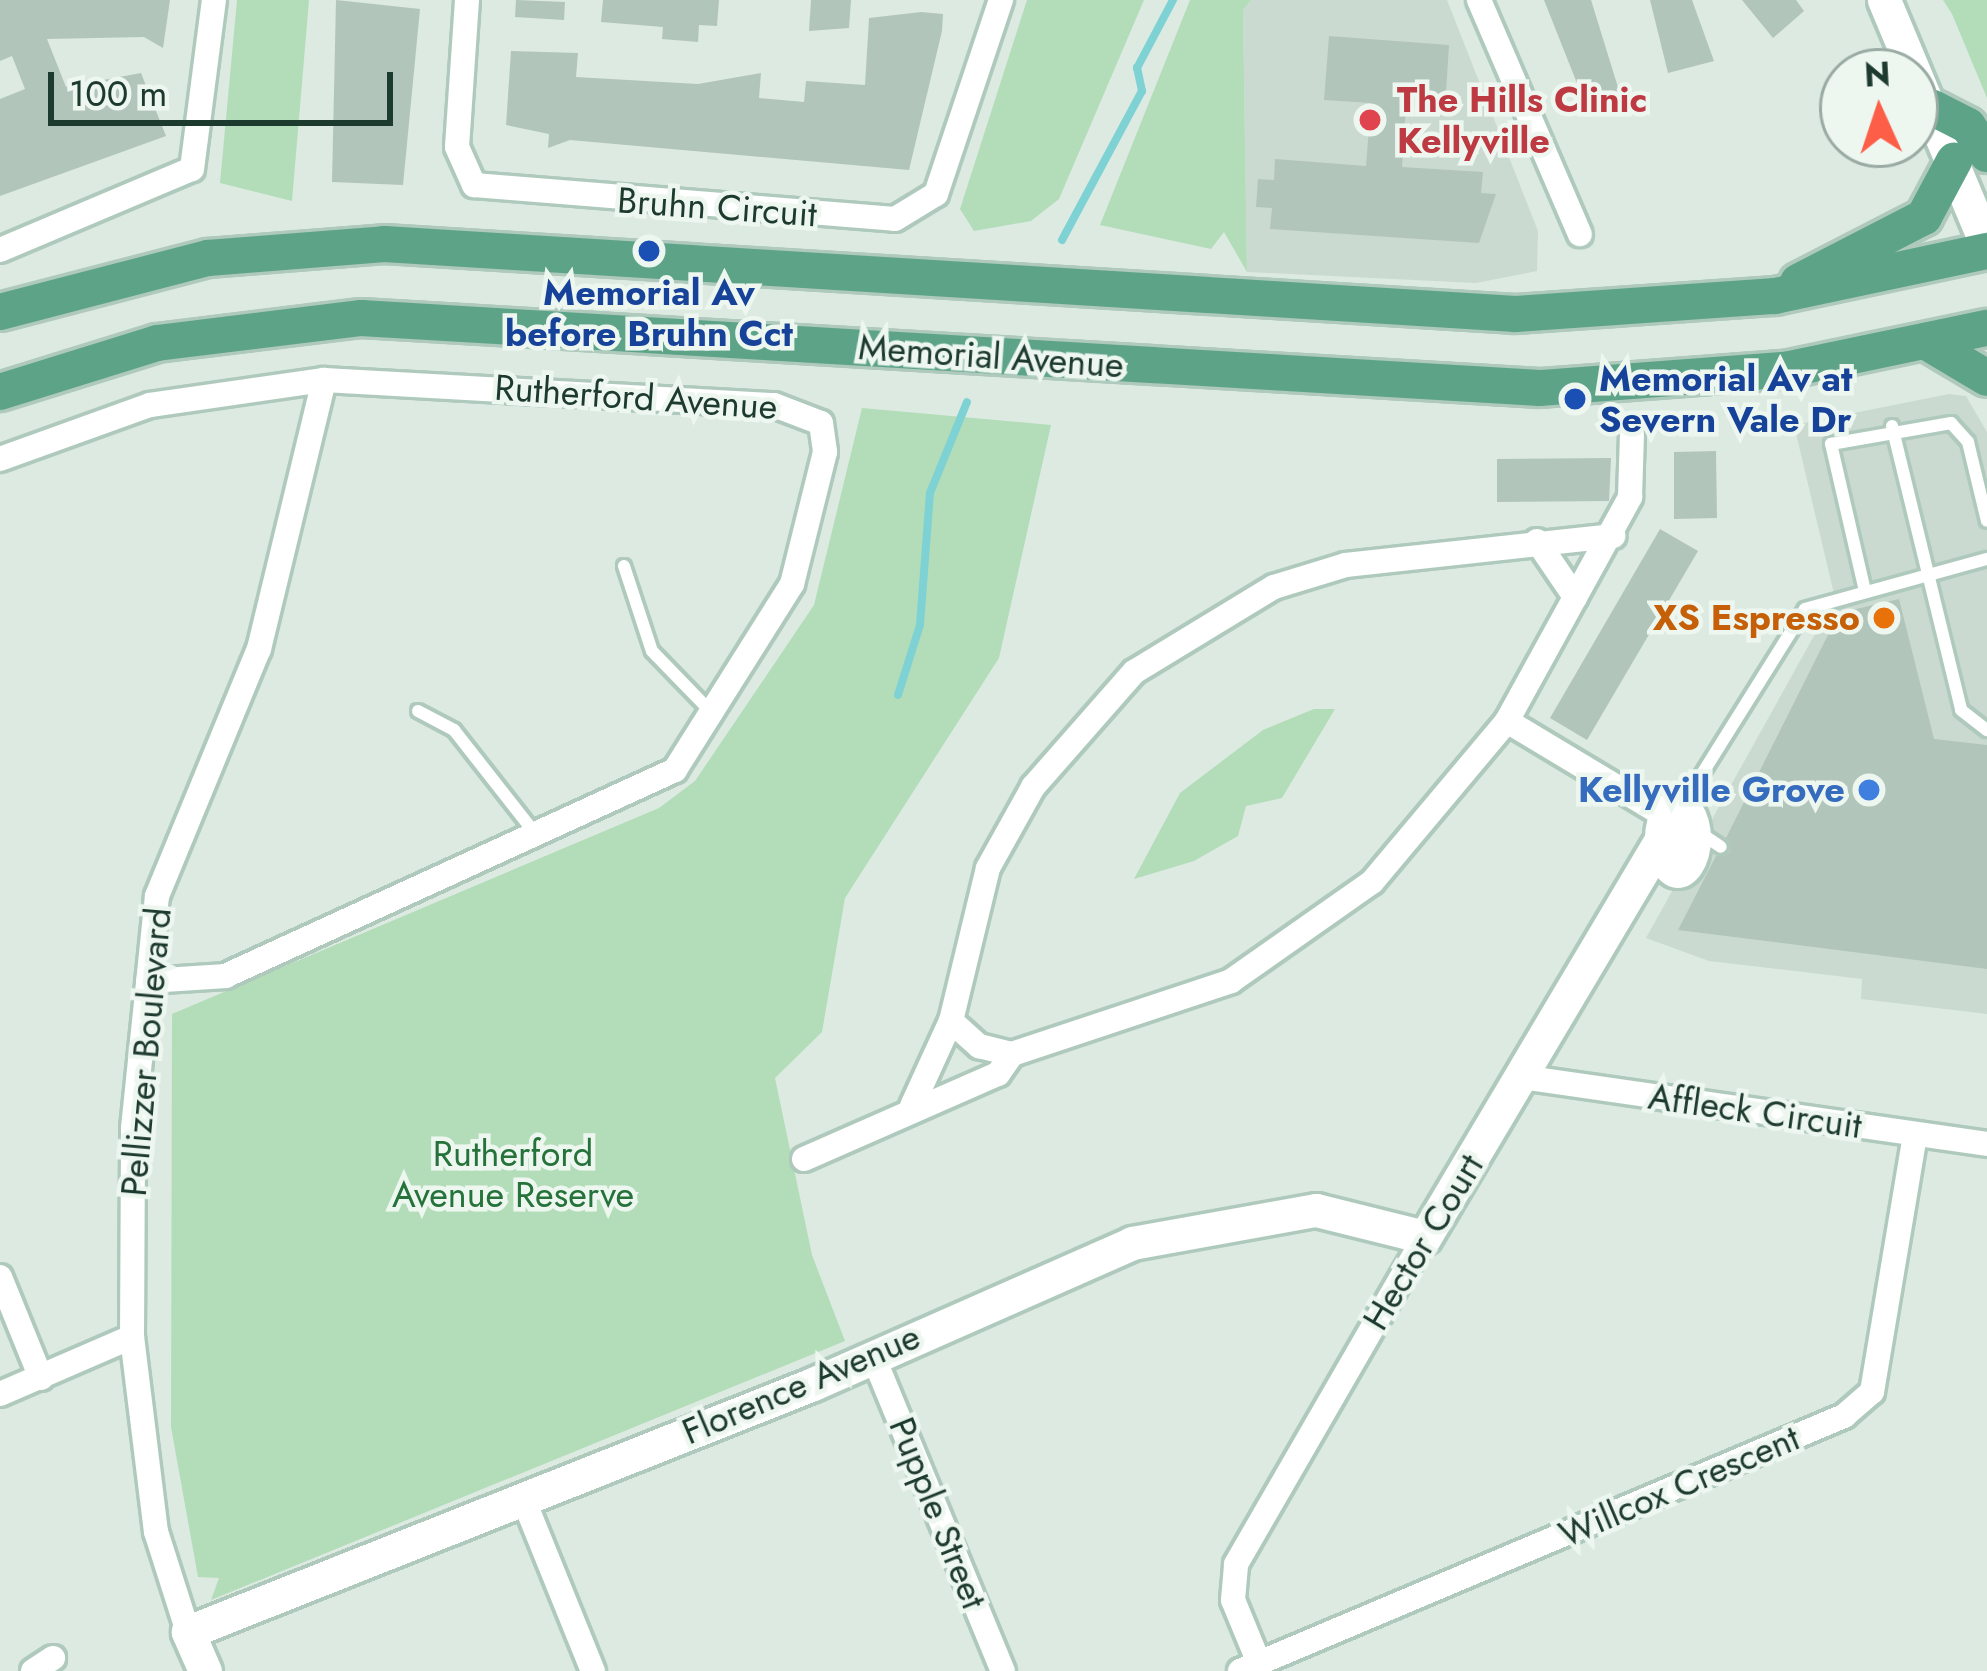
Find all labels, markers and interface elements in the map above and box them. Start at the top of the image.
scale bar [54,48,399,122]
north arrow [1819,48,1939,168]
text: N [1863,50,1892,99]
text: 100 m [69,67,167,119]
place label: The Hills Clinic Kellyville [1397,77,1647,162]
marker: The Hills Clinic Kellyville [1354,104,1386,136]
street label: Bruhn Circuit [616,178,818,236]
marker: Memorial Av before Bruhn Cct [636,238,662,264]
place label: Memorial Av before Bruhn Cct [505,270,793,355]
street label: Memorial Avenue [857,325,1125,387]
place label: Memorial Av at Severn Vale Dr [1599,356,1852,441]
street label: Rutherford Avenue [493,366,779,428]
marker: Memorial Av at Severn Vale Dr [1562,386,1588,412]
place label: XS Espresso [1653,596,1860,640]
marker: XS Espresso [1871,605,1897,631]
place label: Kellyville Grove [1578,768,1845,812]
marker: Kellyville Grove [1856,777,1882,803]
street label: Pellizzer Boulevard [112,906,180,1198]
street label: Affleck Circuit [1646,1075,1864,1147]
park label: Rutherford Avenue Reserve [392,1131,634,1216]
street label: Hector Court [1354,1146,1492,1338]
street label: Florence Avenue [676,1315,926,1453]
street label: Pupple Street [880,1411,996,1615]
street label: Willcox Crescent [1552,1416,1806,1556]

